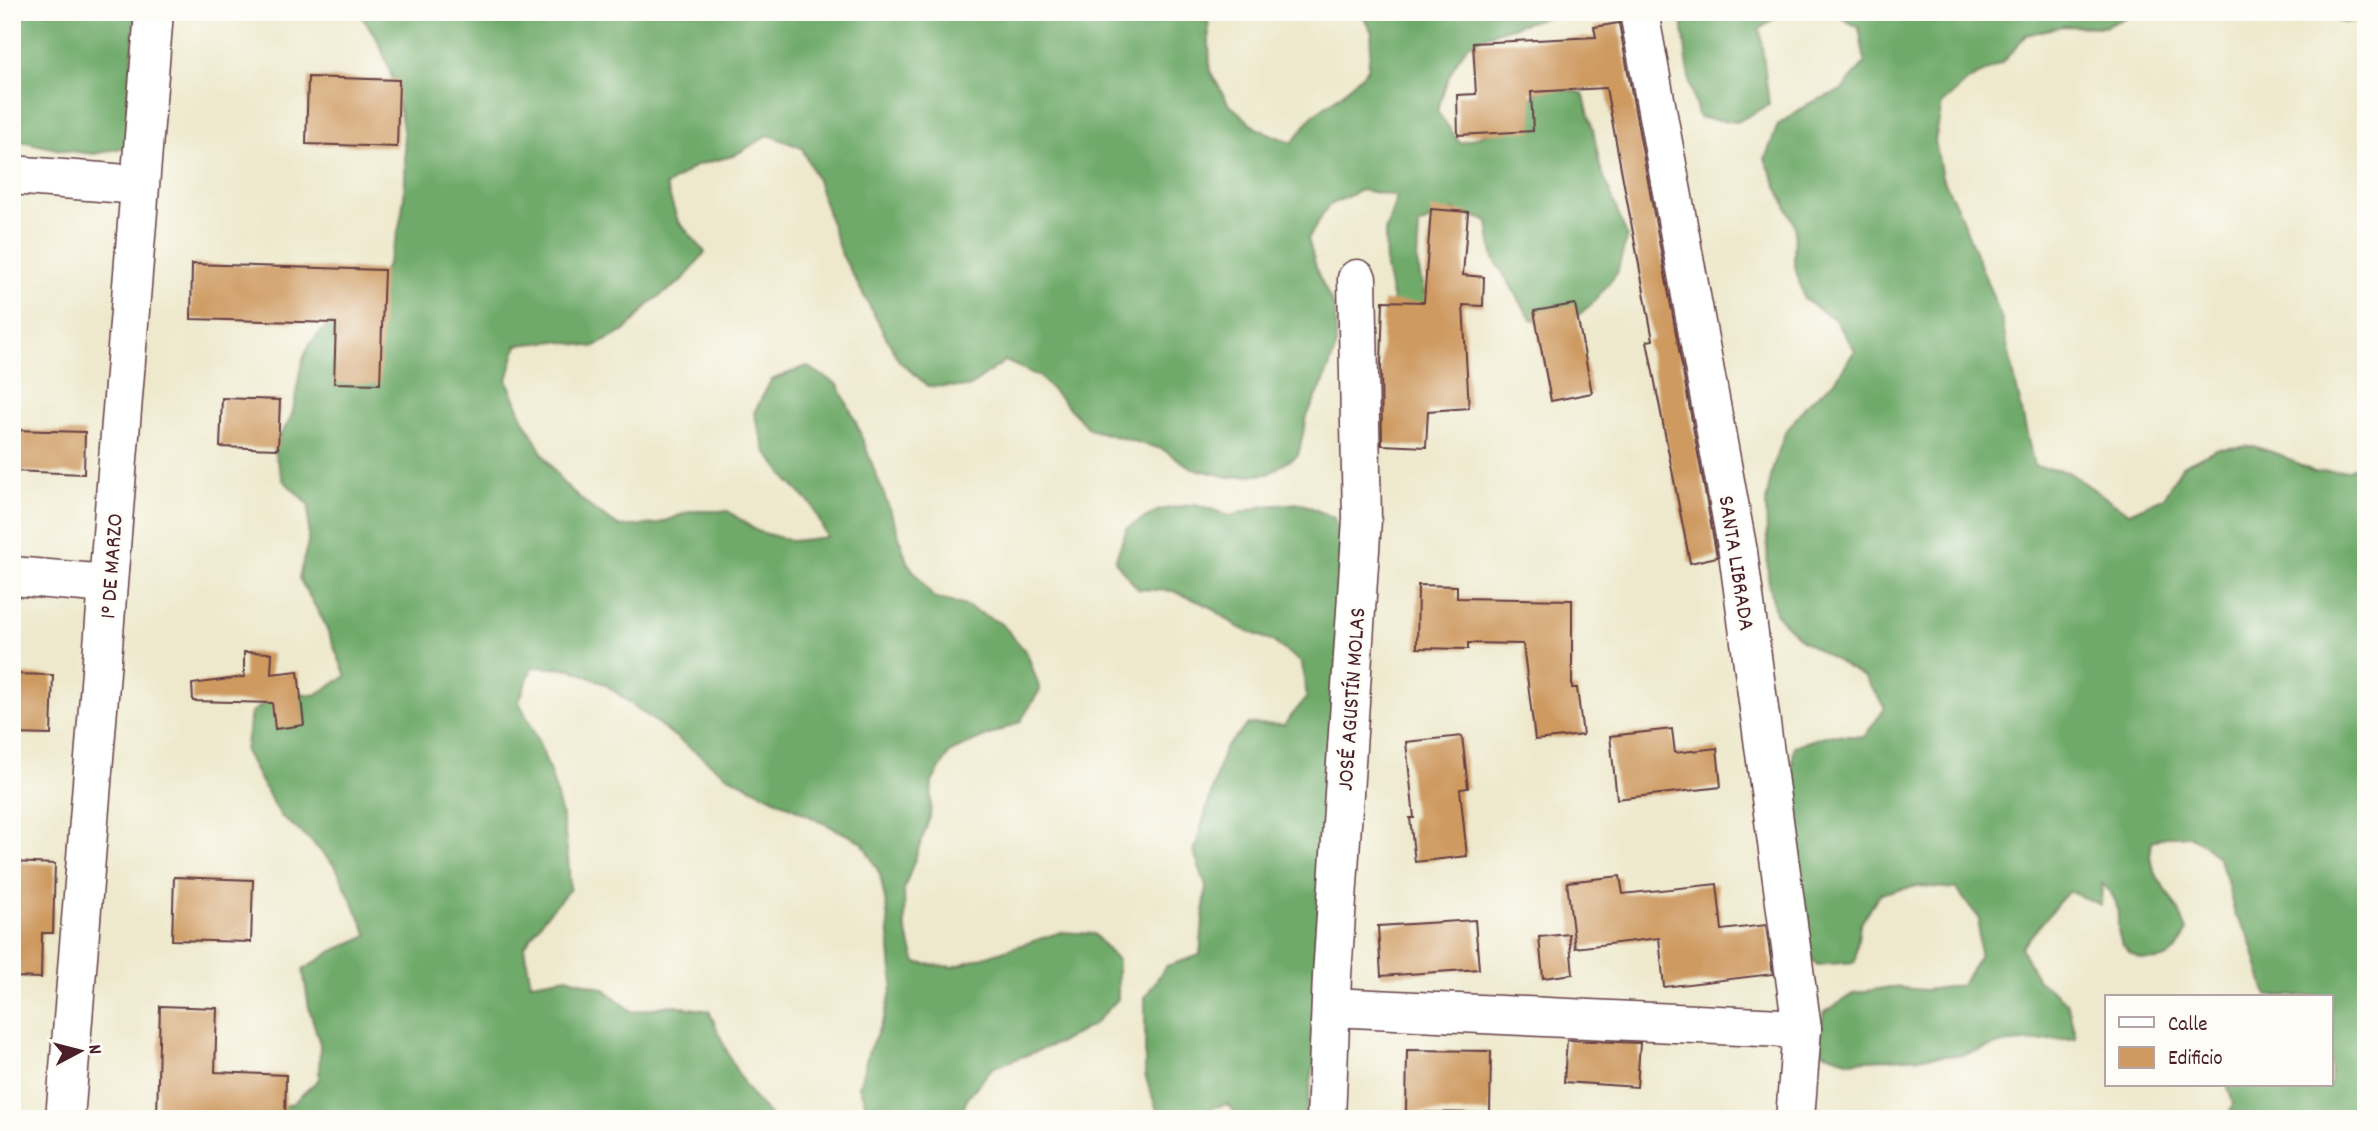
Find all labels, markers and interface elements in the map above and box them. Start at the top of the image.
street label: SANTA LIBRADA [1708,493,1762,634]
street label: 1° DE MARZO [93,512,134,620]
street label: JOSÉ AGUSTÍN MOLAS [1331,606,1376,792]
legend [2105,995,2332,1086]
text: Calle [2168,1011,2207,1041]
north arrow [46,1016,116,1086]
text: N [79,1043,107,1056]
text: Edificio [2168,1045,2223,1075]

